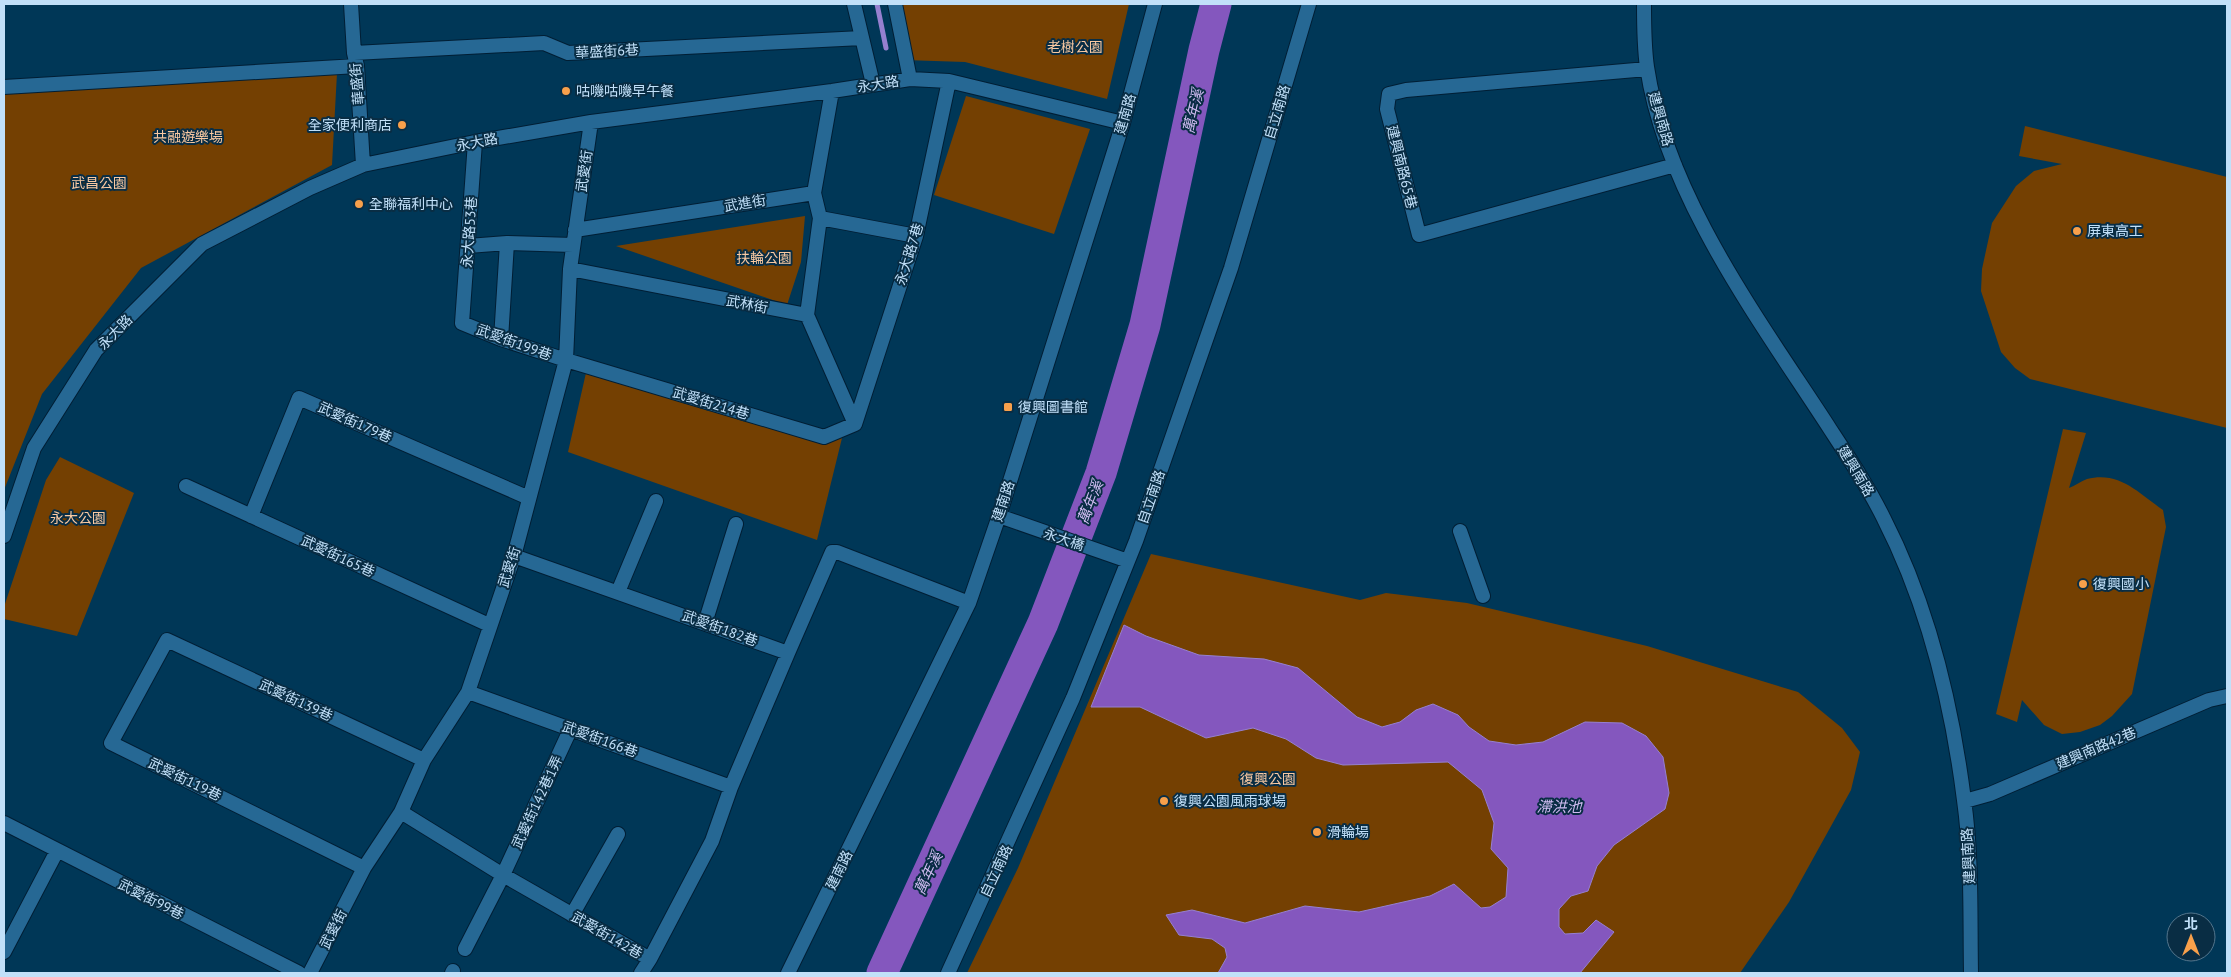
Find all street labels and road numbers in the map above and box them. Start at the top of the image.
street label: 華盛街6巷 [575,40,639,62]
street label: 華盛街 [346,62,368,106]
street label: 永大路 [856,72,900,96]
street label: 自立南路 [1260,83,1294,141]
street label: 建興南路 [1645,90,1677,148]
street label: 建南路 [1111,91,1139,137]
street label: 建興南路65巷 [1383,123,1421,211]
street label: 永大路 [455,129,499,155]
street label: 武愛街 [572,149,596,193]
street label: 武進街 [723,191,767,215]
street label: 永大路53巷 [458,196,480,268]
street label: 永大路7巷 [891,221,927,287]
street label: 武林街 [725,291,769,317]
street label: 永大路 [94,311,136,353]
street label: 武愛街199巷 [474,320,554,364]
street label: 武愛街214巷 [671,383,751,423]
street label: 武愛街179巷 [315,398,395,446]
street label: 建興南路 [1834,442,1878,500]
street label: 自立南路 [1133,468,1169,526]
street label: 建南路 [988,478,1018,524]
street label: 永大橋 [1041,524,1087,554]
street label: 武愛街165巷 [298,531,378,581]
street label: 武愛街 [494,544,524,590]
street label: 武愛街182巷 [680,606,760,650]
street label: 武愛街139巷 [256,675,336,725]
street label: 武愛街166巷 [560,717,640,761]
street label: 建興南路42巷 [2053,723,2139,773]
street label: 武愛街142巷1弄 [508,753,566,851]
street label: 武愛街119巷 [146,754,224,804]
street label: 建興南路 [1958,828,1978,884]
street label: 自立南路 [976,842,1016,900]
street label: 建南路 [822,847,856,893]
street label: 武愛街99巷 [115,875,187,923]
street label: 武愛街 [315,906,351,952]
street label: 武愛街142巷 [568,907,646,963]

